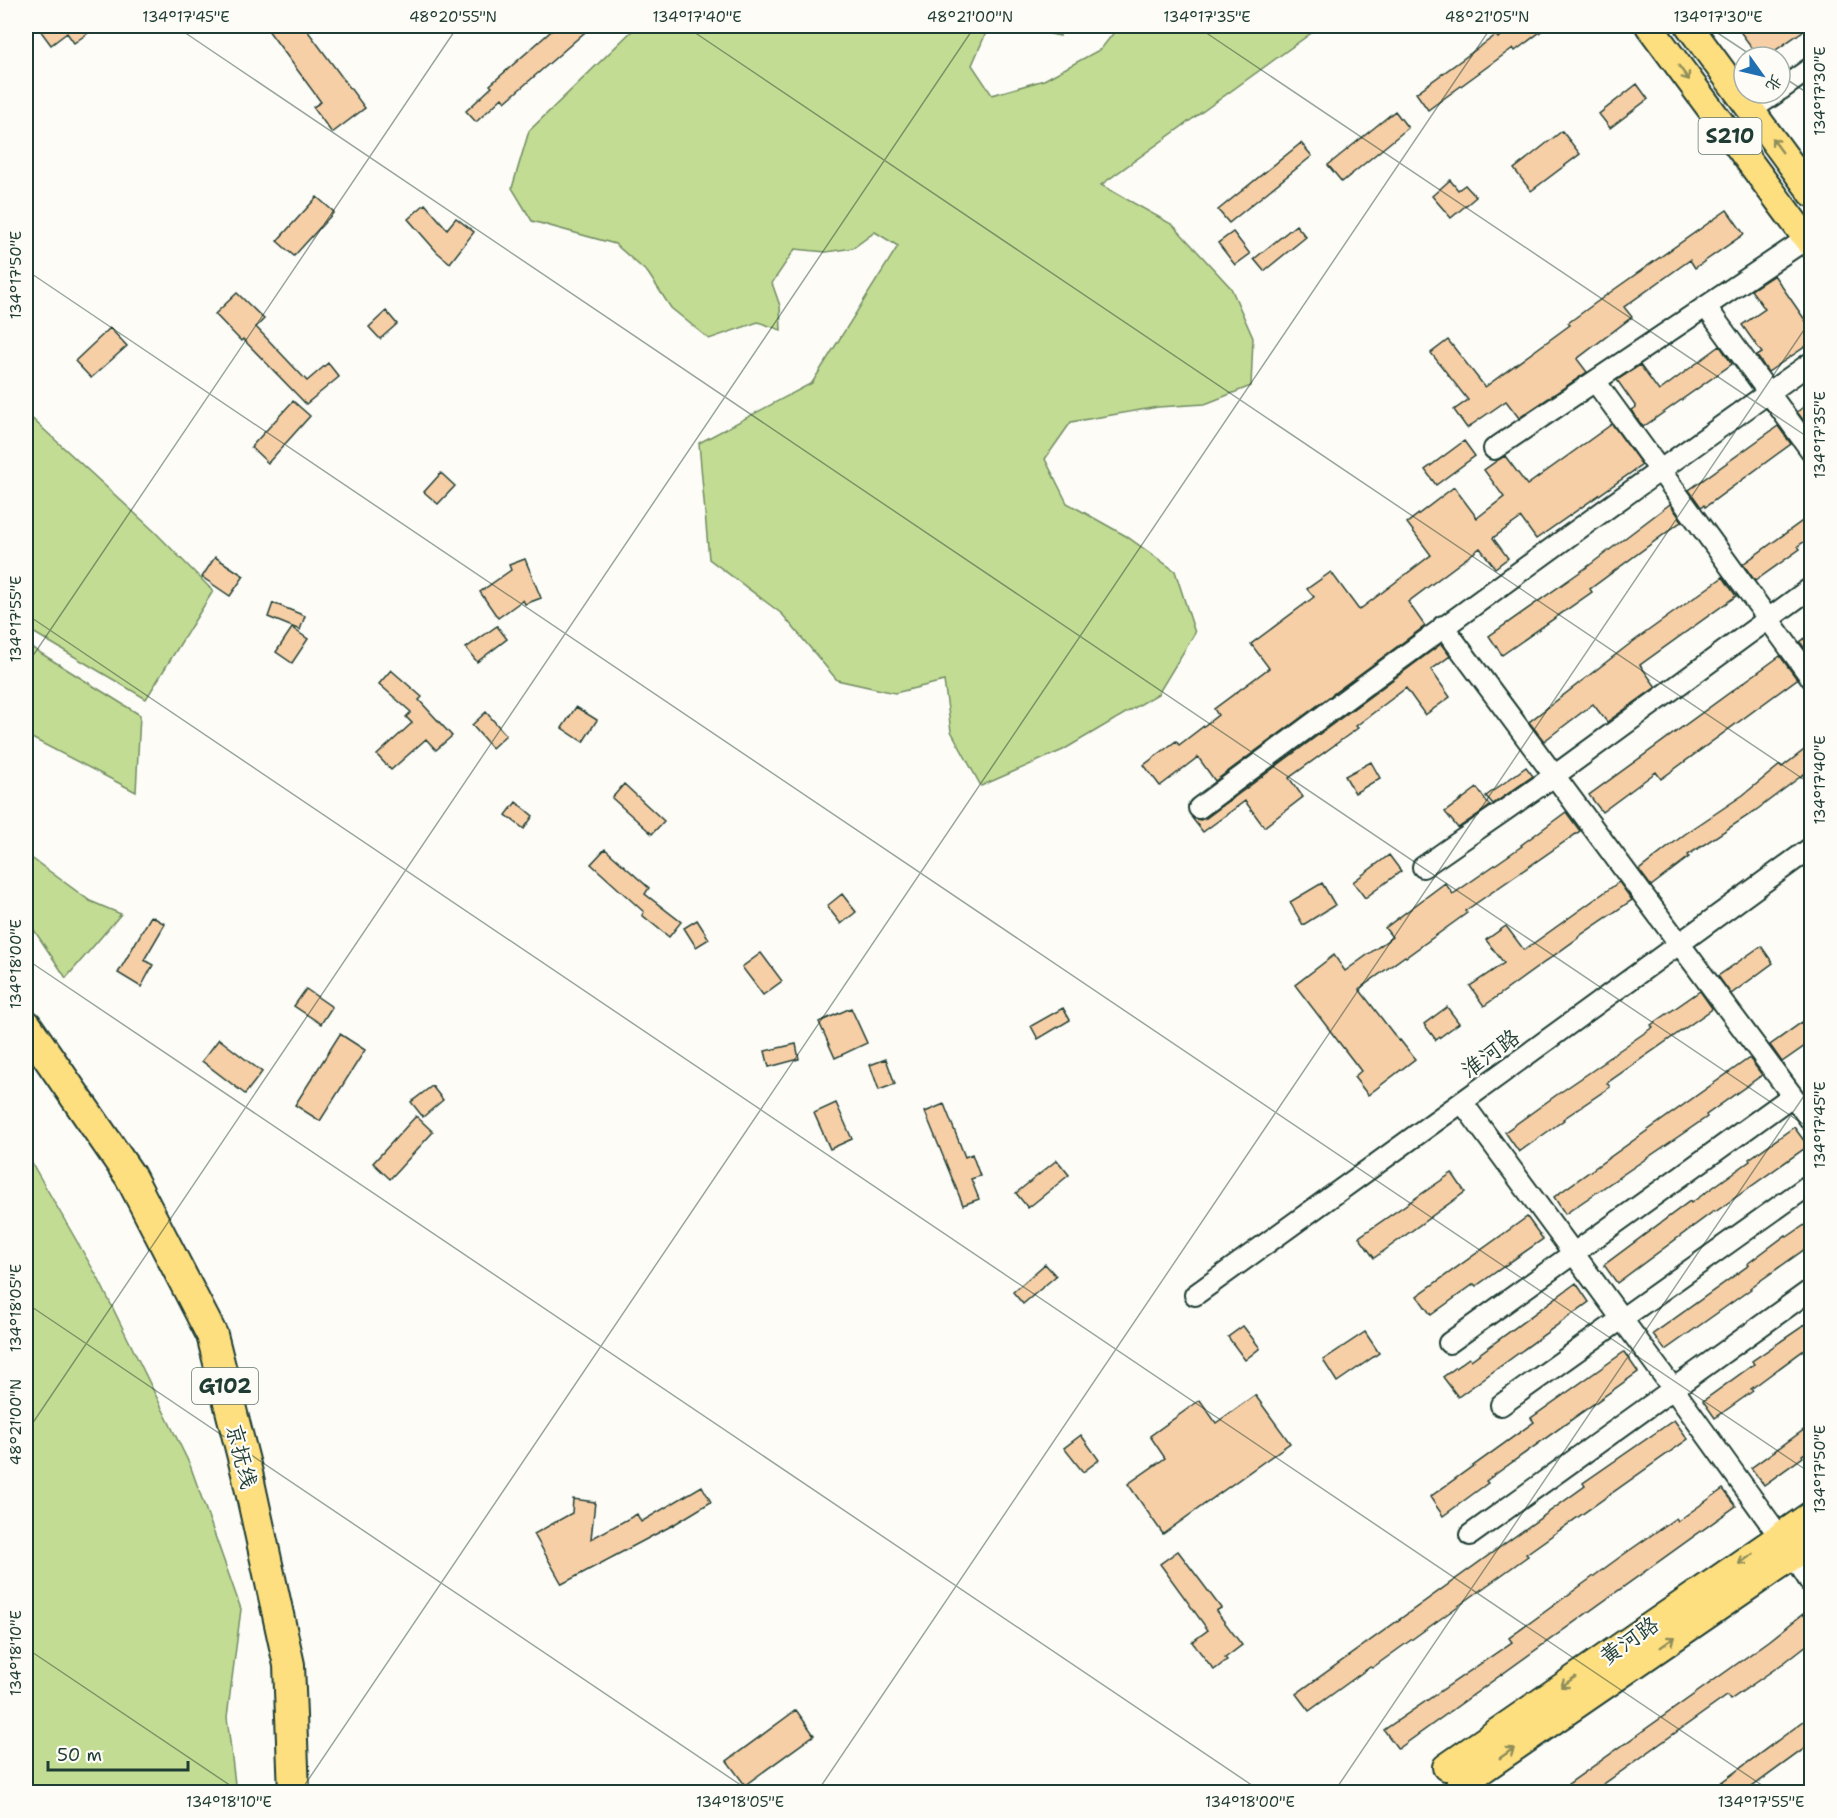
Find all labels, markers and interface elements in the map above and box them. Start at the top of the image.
text: 134°17'45"E [142,7,230,27]
text: 48°20'55"N [409,7,497,27]
text: 134°17'40"E [652,7,742,27]
text: 48°21'00"N [927,7,1013,27]
text: 134°17'35"E [1163,7,1251,27]
text: 48°21'05"N [1445,7,1529,27]
text: 134°17'30"E [1673,7,1763,27]
north arrow [1732,45,1792,105]
text: 134°17'30"E [1810,46,1830,136]
one-way arrow [1678,64,1690,80]
text: 北 [1761,71,1787,96]
road number: S210 [1698,118,1762,154]
one-way arrow [1771,138,1783,154]
text: 134°17'50"E [6,231,26,319]
text: 134°17'35"E [1810,391,1830,479]
text: 134°17'55"E [6,576,26,662]
text: 134°17'40"E [1810,735,1830,825]
text: 134°18'00"E [6,919,26,1009]
street label: 淮河路 [1455,1022,1526,1085]
text: 134°17'45"E [1810,1081,1830,1169]
text: 134°18'05"E [6,1264,26,1352]
road number: G102 [192,1368,258,1404]
text: 48°21'00"N [6,1379,26,1465]
street label: 京抚线 [219,1421,264,1492]
text: 134°17'50"E [1810,1425,1830,1513]
one-way arrow [1738,1553,1755,1565]
text: 134°18'10"E [6,1610,26,1696]
street label: 黄河路 [1594,1610,1665,1671]
one-way arrow [1659,1636,1675,1648]
one-way arrow [1561,1676,1577,1688]
scale bar [48,1734,188,1772]
text: 50 m [57,1743,102,1767]
one-way arrow [1499,1747,1515,1759]
text: 134°18'10"E [186,1792,272,1812]
text: 134°18'05"E [696,1792,784,1812]
text: 134°18'00"E [1205,1792,1295,1812]
text: 134°17'55"E [1718,1792,1804,1812]

